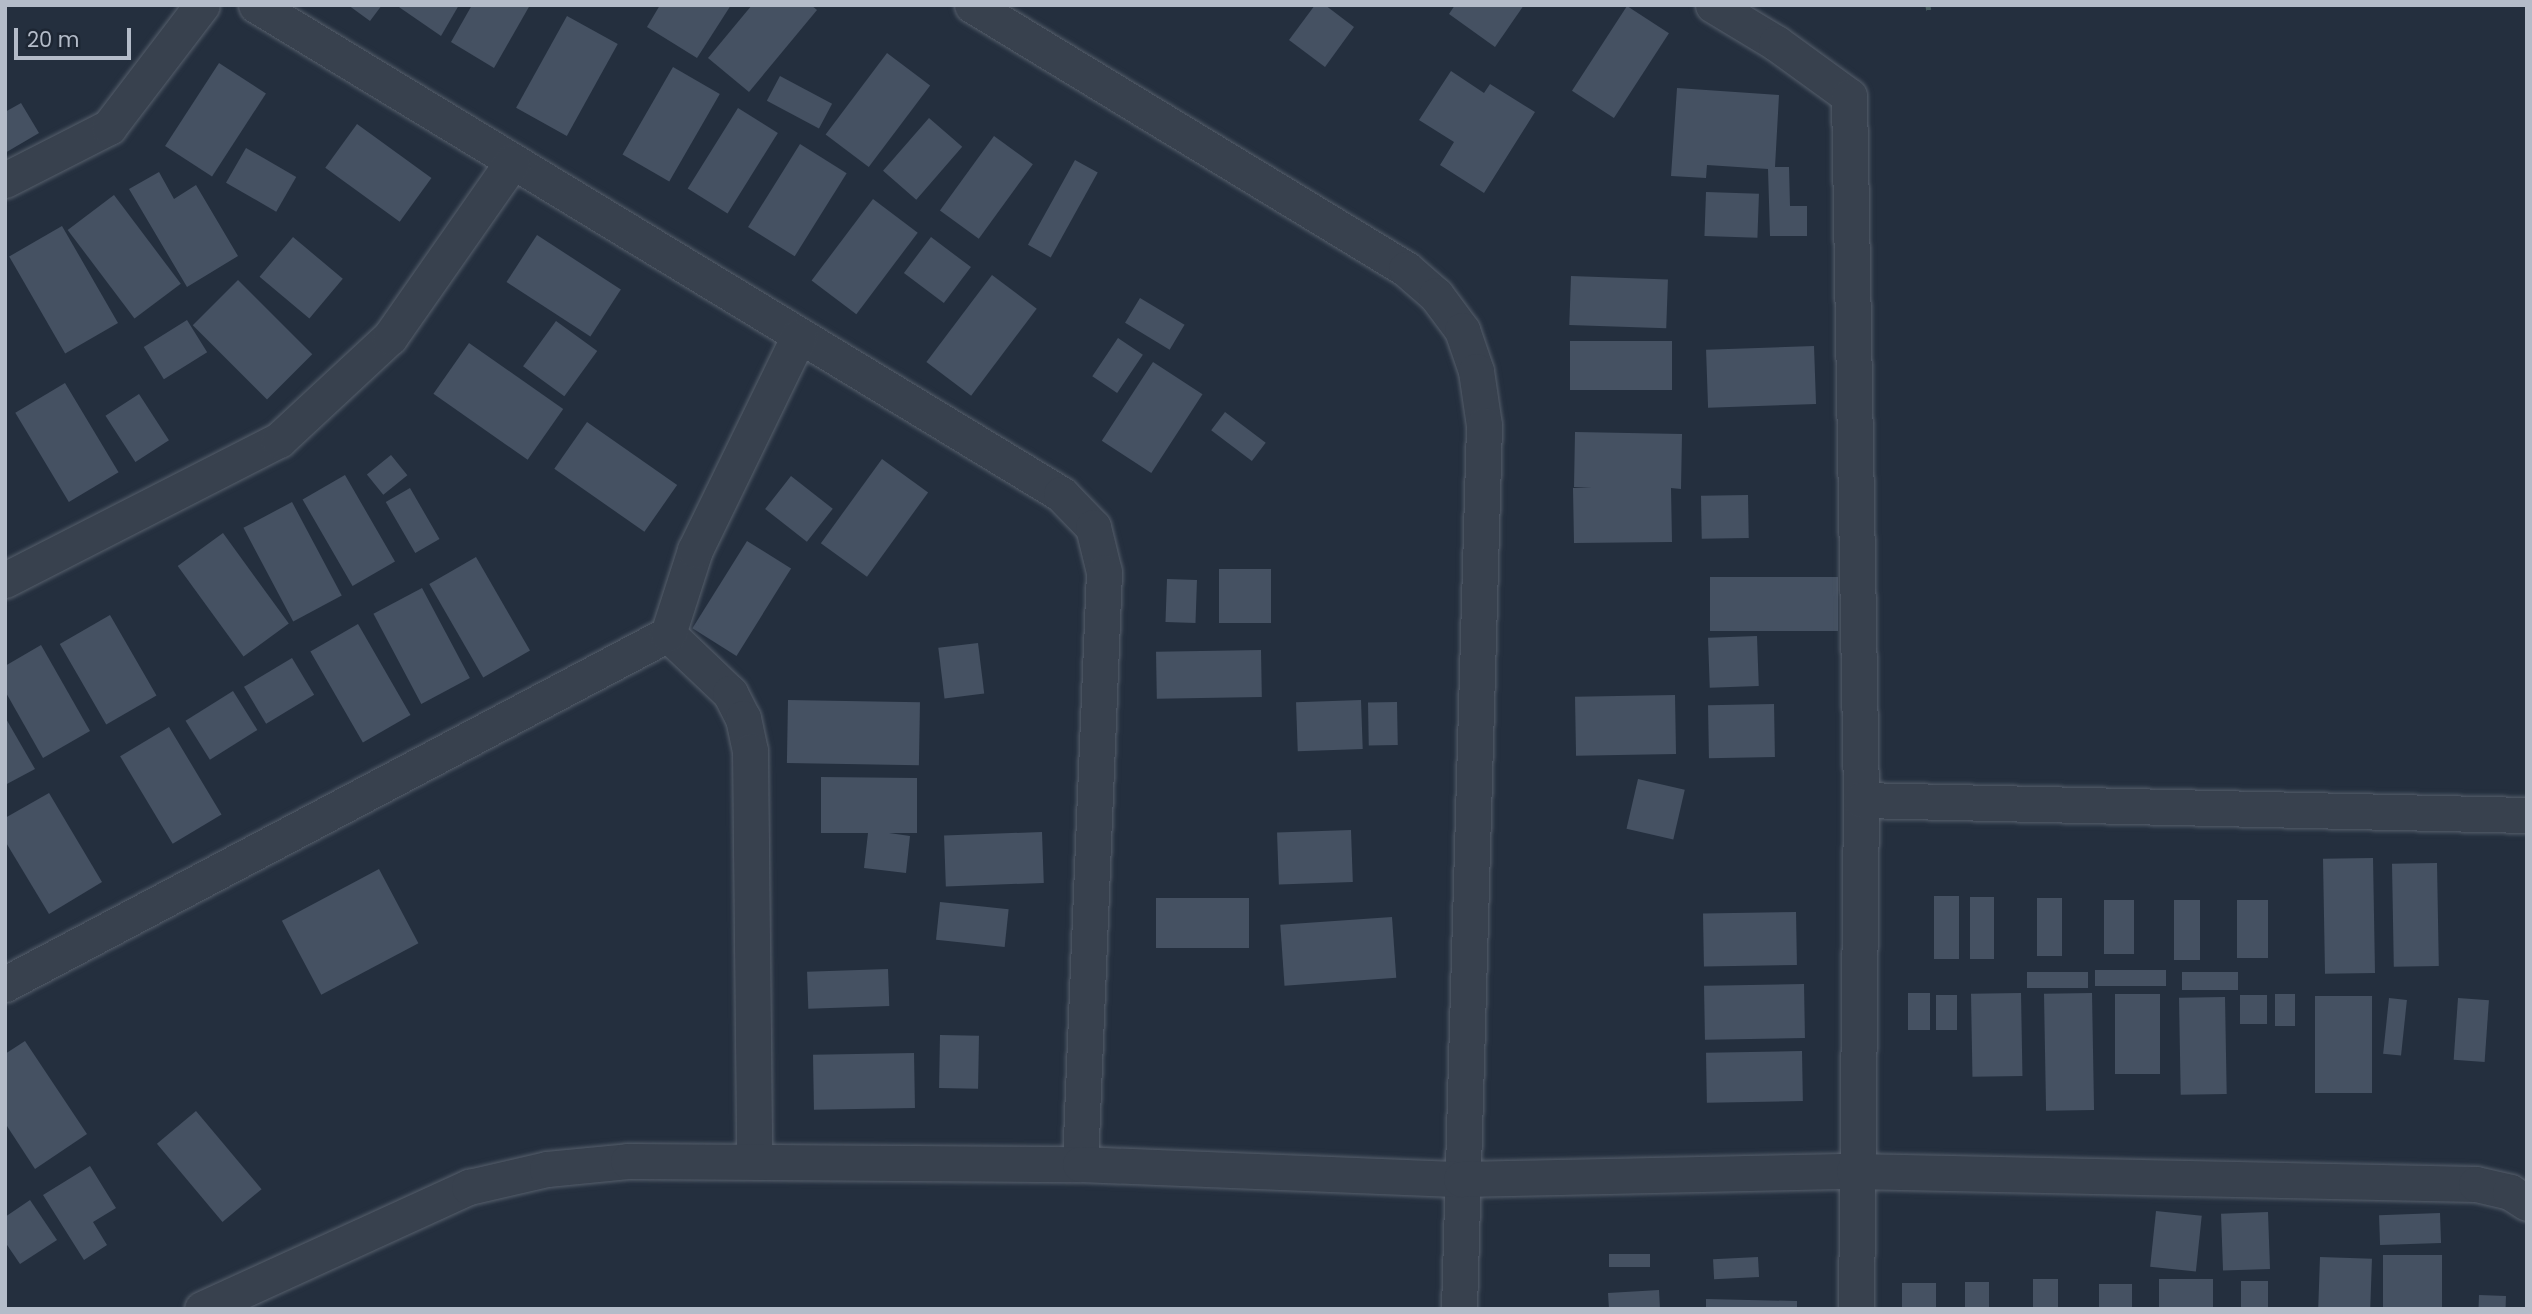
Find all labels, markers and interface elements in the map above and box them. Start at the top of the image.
scale bar [18,14,135,58]
text: 20 m [27,25,80,54]

